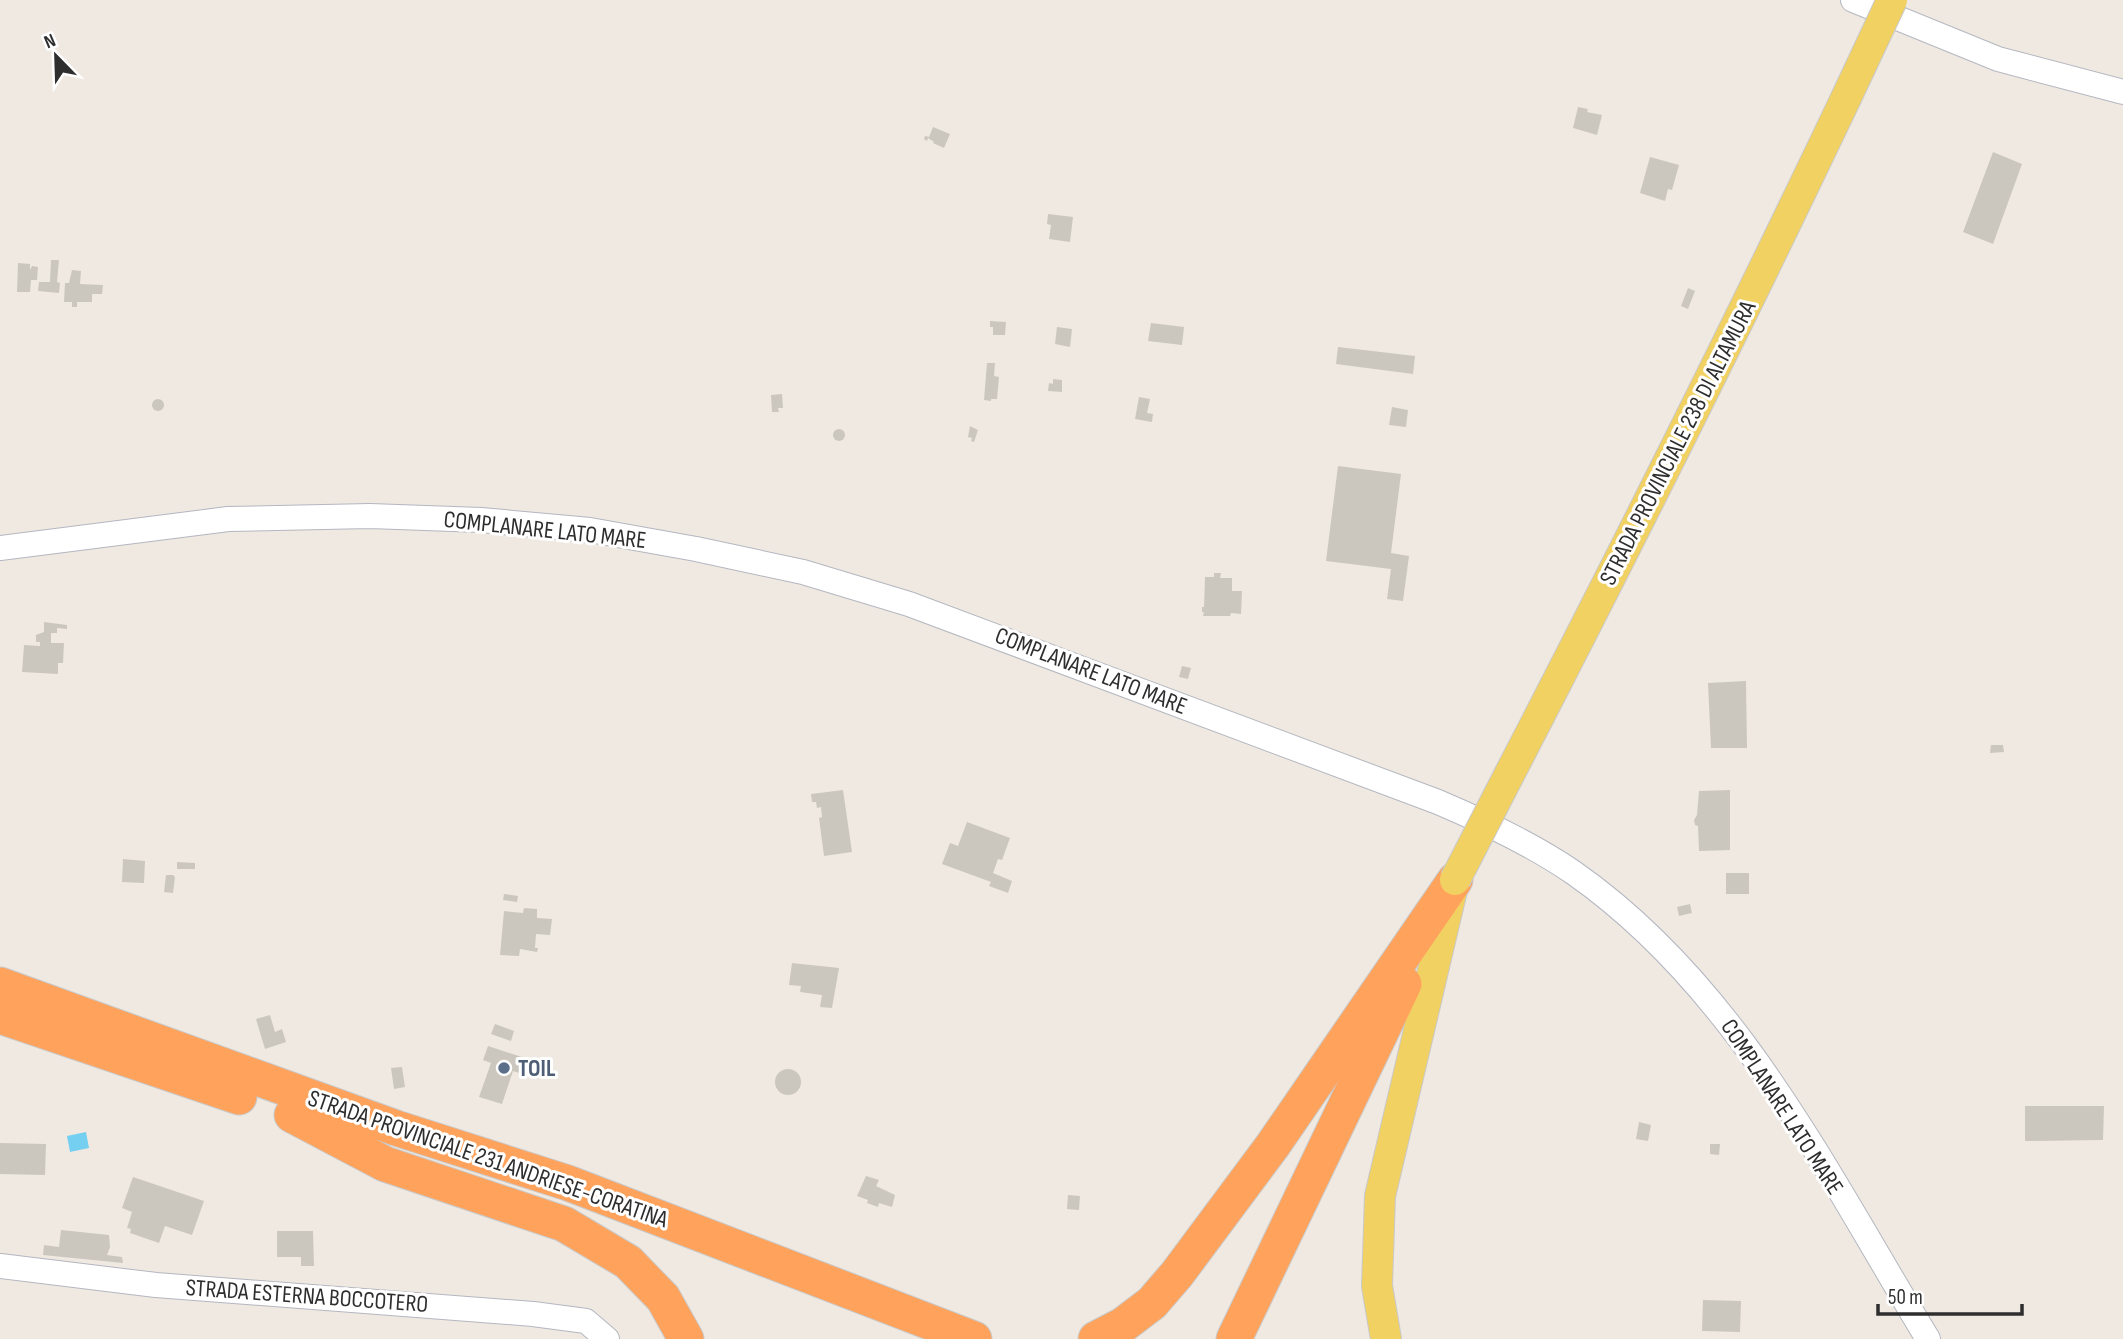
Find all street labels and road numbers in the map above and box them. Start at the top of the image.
street label: STRADA PROVINCIALE 238 DI ALTAMURA [1594,295,1763,590]
street label: COMPLANARE LATO MARE [442,505,648,555]
street label: COMPLANARE LATO MARE [991,621,1191,721]
street label: COMPLANARE LATO MARE [1714,1014,1850,1200]
street label: STRADA PROVINCIALE 231 ANDRIESE-CORATINA [304,1084,672,1235]
street label: STRADA ESTERNA BOCCOTERO [185,1273,429,1319]

